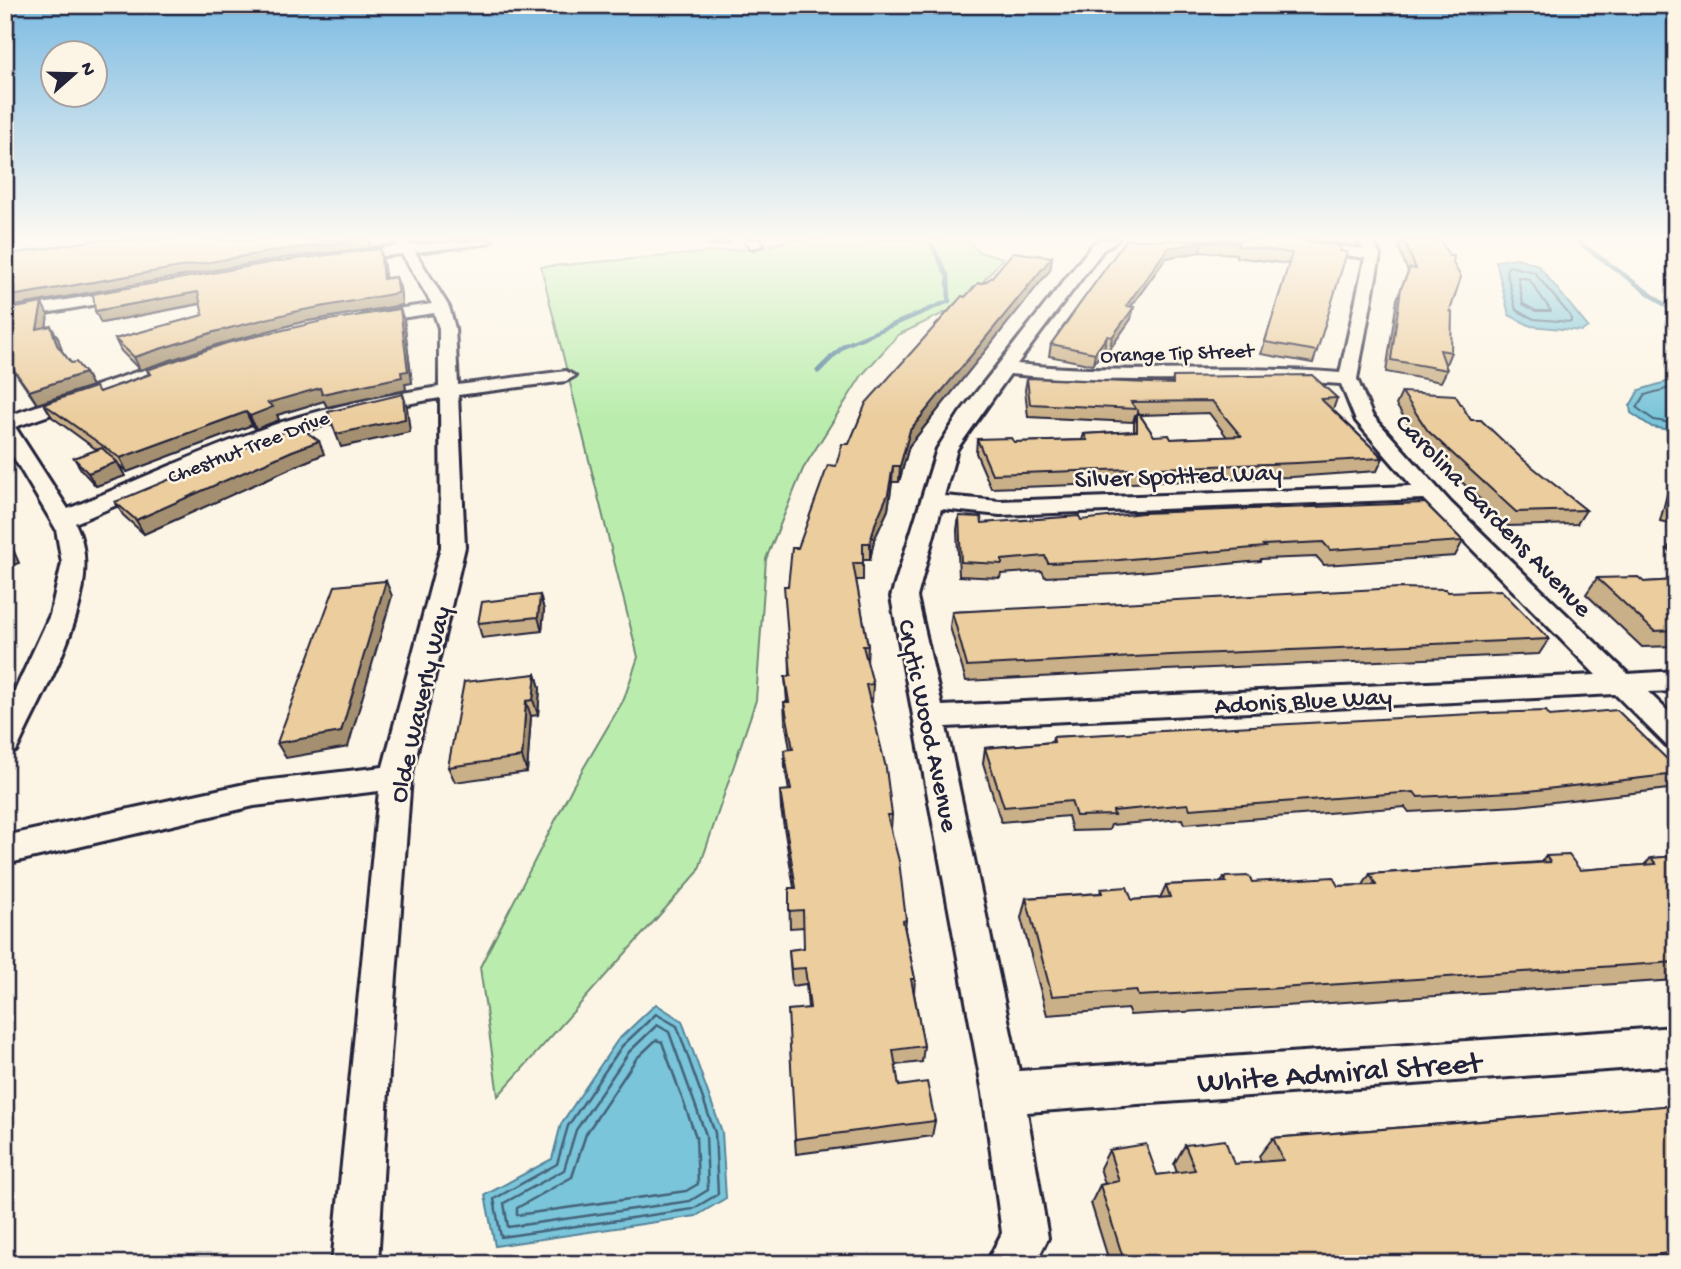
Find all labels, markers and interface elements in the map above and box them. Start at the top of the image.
north arrow [38,38,108,108]
text: N [74,60,100,79]
street label: Orange Tip Street [1100,340,1257,371]
street label: Chestnut Tree Drive [165,407,335,492]
street label: Carolina Gardens Avenue [1387,409,1597,626]
street label: Silver Spotted Way [1074,459,1283,498]
street label: Olde Waverly Way [385,603,460,806]
street label: Crytic Wood Avenue [888,617,963,835]
street label: Adonis Blue Way [1214,683,1393,724]
street label: White Admiral Street [1196,1046,1486,1104]

